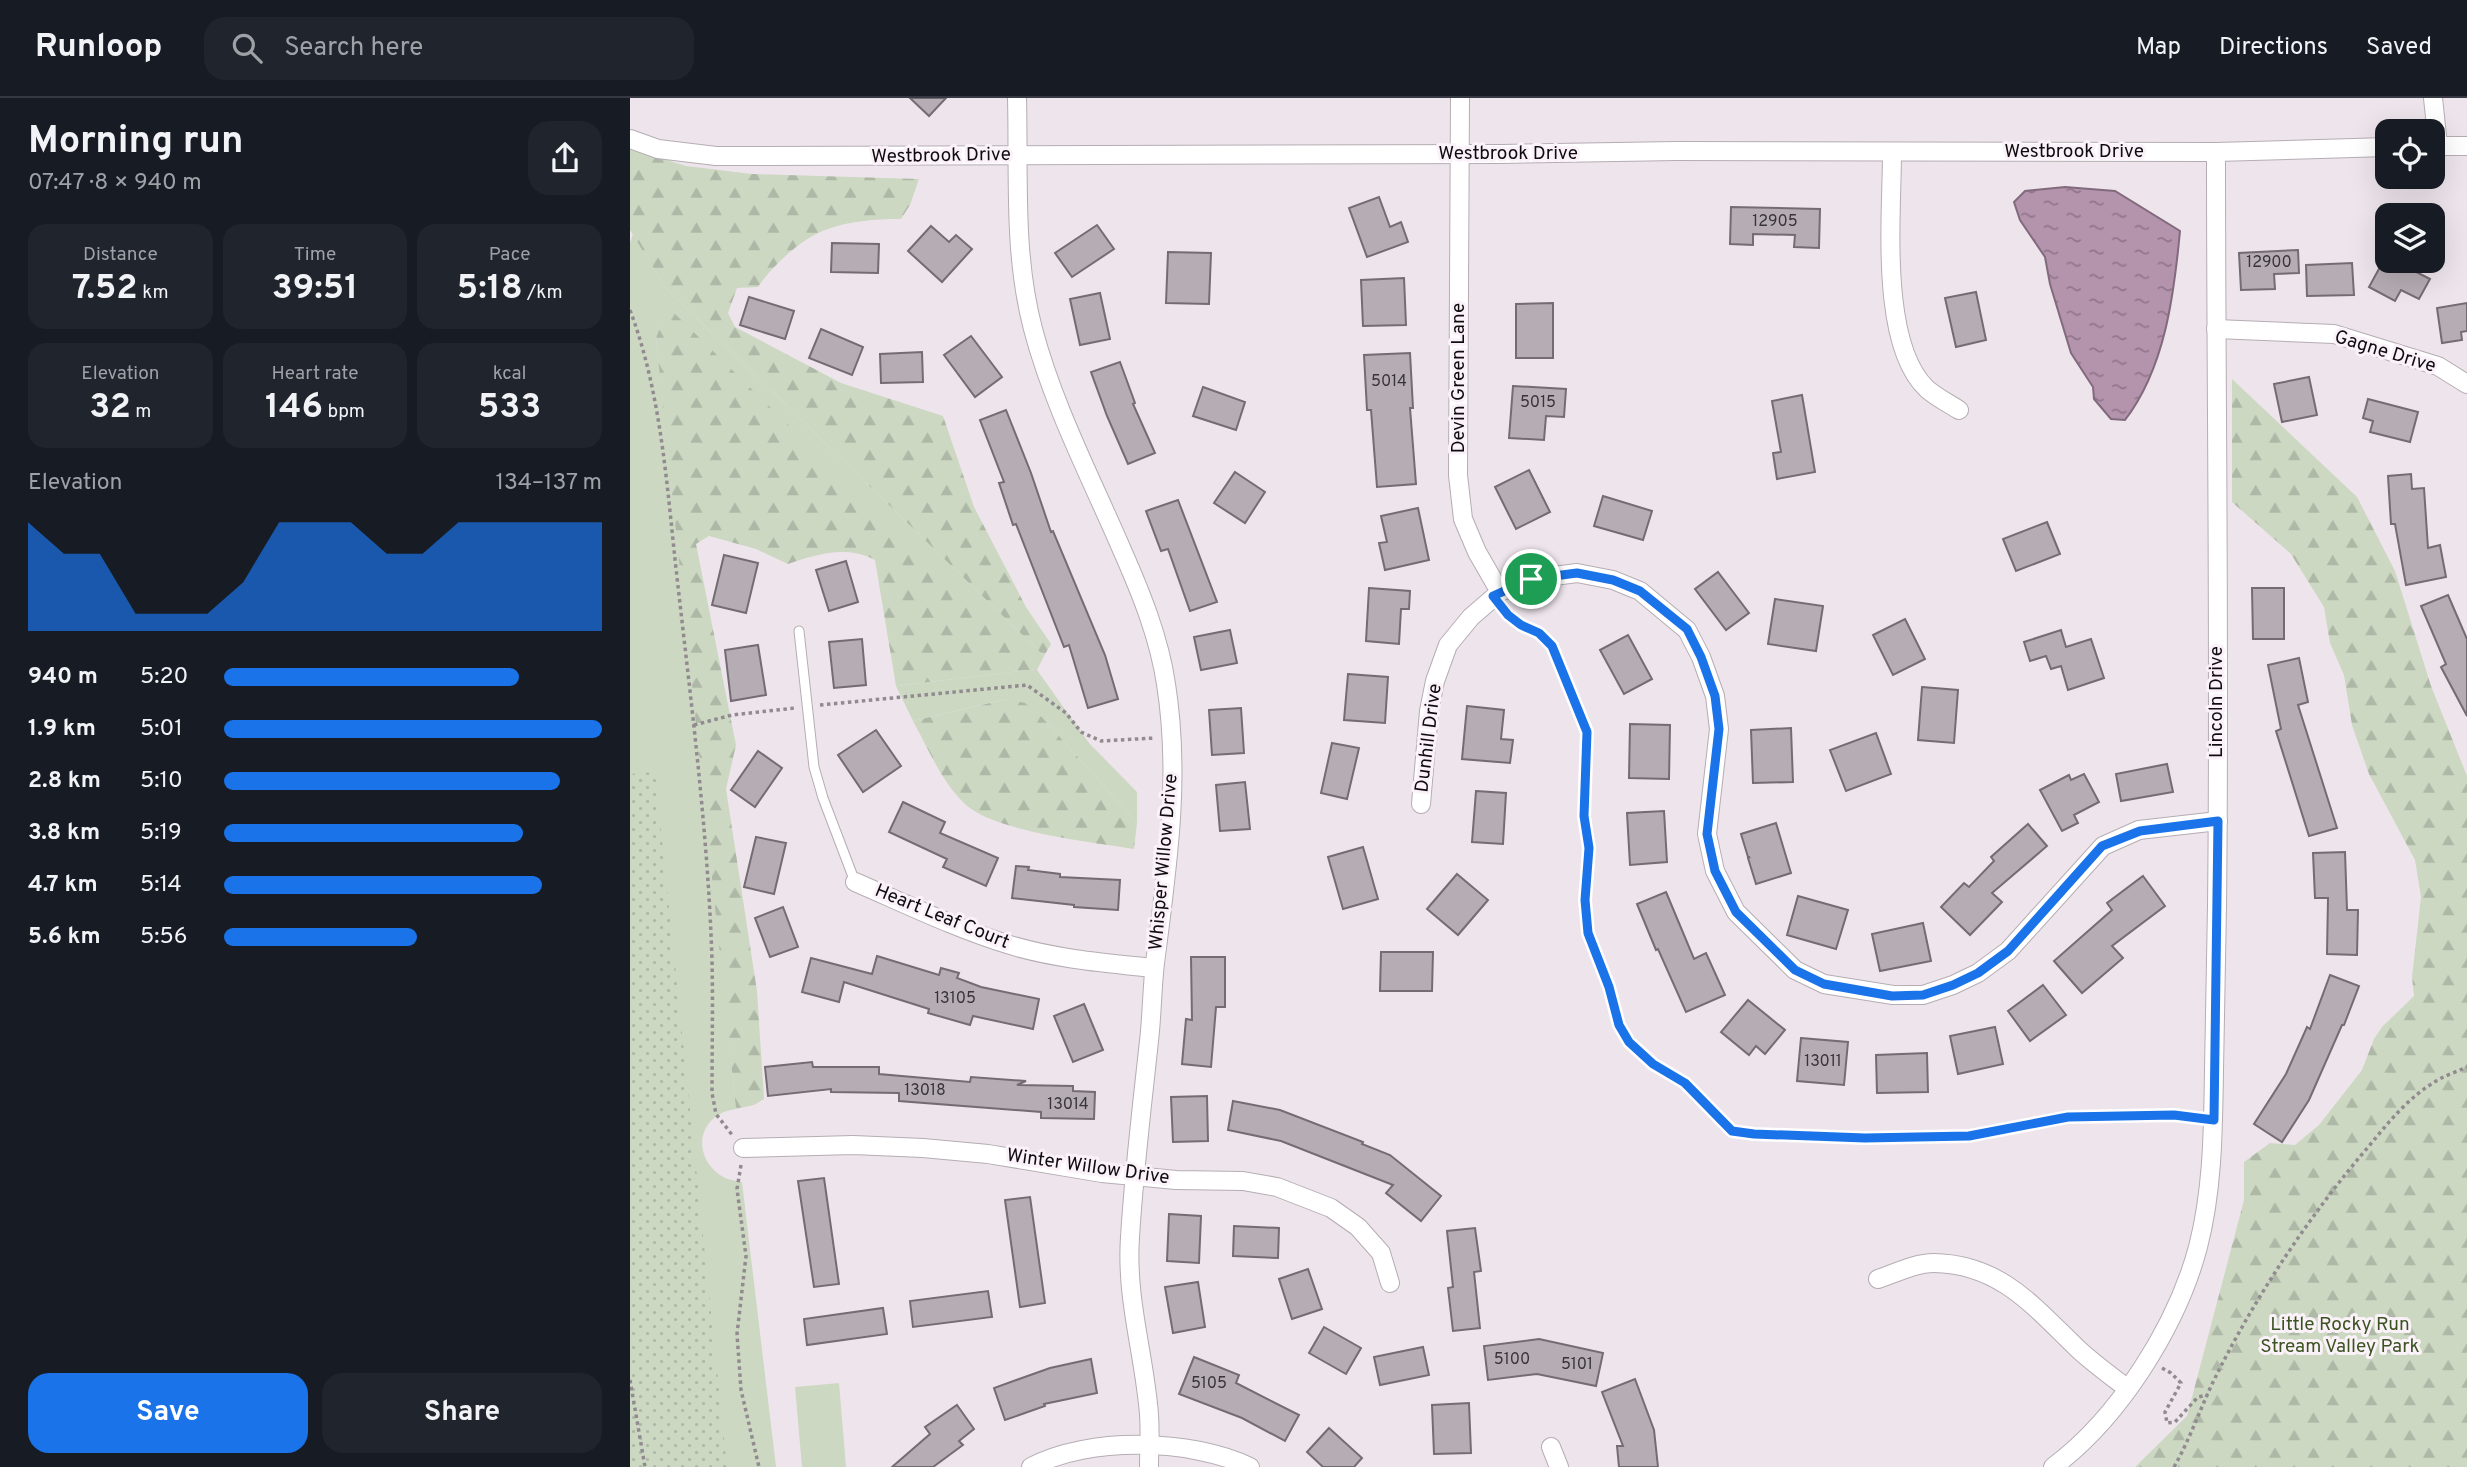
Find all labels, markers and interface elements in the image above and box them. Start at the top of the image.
search box [204,17,694,80]
text: Runloop [35,27,162,69]
icon: search [228,29,266,67]
text: Search here [284,32,423,65]
text: Map [2136,33,2181,63]
text: Directions [2219,33,2328,63]
text: Saved [2366,33,2432,63]
text: Morning run [28,118,244,167]
map controls [2375,119,2445,273]
button: locate [2375,119,2445,189]
button: share [528,121,602,195]
street label: Westbrook Drive [2004,140,2144,164]
street label: Westbrook Drive [1438,142,1578,166]
street label: Westbrook Drive [871,143,1011,169]
text: 07:47 · 8 × 940 m [28,169,202,198]
button: layers [2375,203,2445,273]
house number: 12905 [1752,212,1798,232]
text: Distance [83,243,158,267]
text: Time [294,243,336,267]
text: Pace [489,243,531,267]
house number: 12900 [2246,253,2292,273]
text: 7.52 [72,267,138,311]
text: 39:51 [272,267,358,311]
text: 5:18 [457,267,523,311]
text: km [138,281,169,305]
text: /km [523,281,563,305]
street label: Devin Green Lane [1447,303,1471,453]
street label: Gagne Drive [2331,325,2439,379]
text: Elevation [81,362,159,386]
text: Heart rate [272,362,358,386]
text: kcal [493,362,527,386]
house number: 5014 [1371,372,1407,392]
text: 32 [89,386,131,430]
text: 146 [265,386,323,430]
text: 533 [478,386,541,430]
house number: 5015 [1520,393,1556,413]
text: m [131,400,151,424]
text: bpm [323,400,365,424]
text: Elevation [28,469,123,498]
text: 134–137 m [495,469,602,498]
pin [1501,549,1561,609]
icon: arrive [1512,560,1550,598]
street label: Lincoln Drive [2205,646,2229,758]
text: 940 m [28,663,98,692]
text: 5:20 [140,663,188,692]
street label: Dunhill Drive [1410,682,1448,794]
text: 1.9 km [28,715,96,744]
text: 5:01 [140,715,183,744]
text: 2.8 km [28,767,101,796]
text: 5:10 [140,767,183,796]
street label: Whisper Willow Drive [1144,773,1184,951]
text: 3.8 km [28,819,100,848]
text: 5:19 [140,819,182,848]
text: 4.7 km [28,871,98,900]
text: 5:14 [140,871,182,900]
street label: Heart Leaf Court [871,879,1013,955]
text: 5.6 km [28,923,101,952]
text: 5:56 [140,923,187,952]
house number: 13105 [934,989,976,1009]
house number: 13011 [1804,1052,1842,1072]
house number: 13018 [904,1081,946,1101]
house number: 13014 [1047,1095,1089,1115]
street label: Winter Willow Drive [1005,1144,1171,1190]
park label: Little Rocky Run Stream Valley Park [2260,1313,2420,1359]
house number: 5100 [1494,1350,1530,1370]
house number: 5101 [1561,1355,1593,1375]
button: Save [28,1373,308,1453]
button: Share [322,1373,602,1453]
house number: 5105 [1191,1374,1227,1394]

